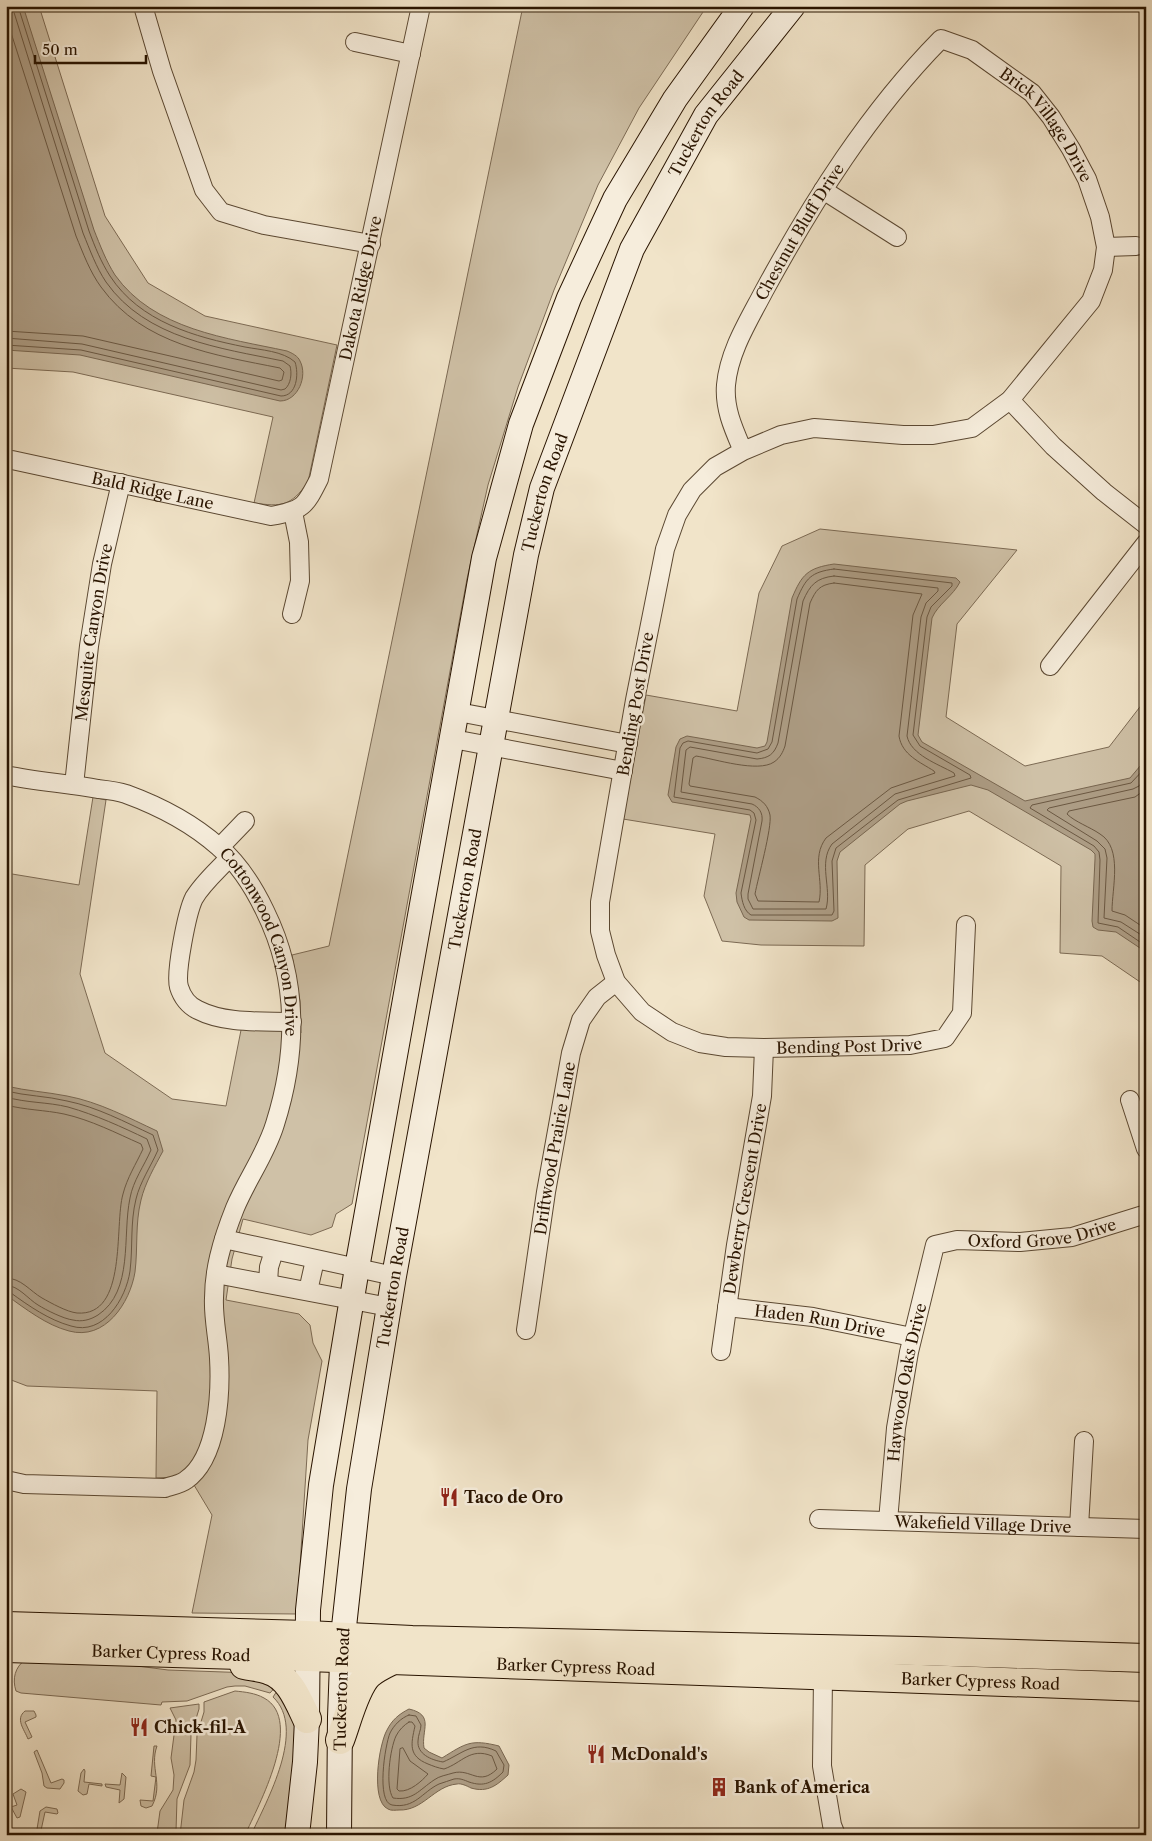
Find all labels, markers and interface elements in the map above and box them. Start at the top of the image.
scale bar [35,32,146,64]
text: 50 m [42,40,78,59]
street label: Brick Village Drive [996,63,1097,185]
street label: Tuckerton Road [664,66,748,180]
street label: Chestnut Bluff Drive [751,159,848,304]
street label: Dakota Ridge Drive [335,214,385,362]
street label: Tuckerton Road [517,430,572,554]
street label: Bald Ridge Lane [90,468,216,513]
street label: Mesquite Canyon Drive [71,541,117,722]
street label: Bending Post Drive [612,630,658,778]
street label: Tuckerton Road [444,826,486,952]
street label: Cottonwood Canyon Drive [216,843,302,1037]
street label: Bending Post Drive [776,1033,924,1058]
street label: Driftwood Prairie Lane [530,1060,579,1236]
street label: Dewberry Crescent Drive [719,1102,771,1296]
street label: Oxford Grove Drive [967,1214,1119,1252]
street label: Tuckerton Road [372,1225,413,1350]
street label: Haden Run Drive [753,1300,887,1341]
street label: Haywood Oaks Drive [883,1301,931,1463]
restaurant icon: Taco de Oro [438,1486,460,1508]
place label: Taco de Oro [464,1487,563,1507]
street label: Wakefield Village Drive [893,1511,1072,1537]
street label: Tuckerton Road [330,1626,354,1751]
street label: Barker Cypress Road [91,1641,251,1665]
street label: Barker Cypress Road [496,1654,656,1679]
street label: Barker Cypress Road [901,1668,1061,1694]
restaurant icon: Chick-fil-A [128,1716,150,1738]
place label: Chick-fil-A [154,1717,246,1737]
restaurant icon: McDonald's [585,1743,607,1765]
place label: McDonald's [611,1744,708,1764]
building icon: Bank of America [708,1776,730,1798]
place label: Bank of America [734,1777,871,1797]

